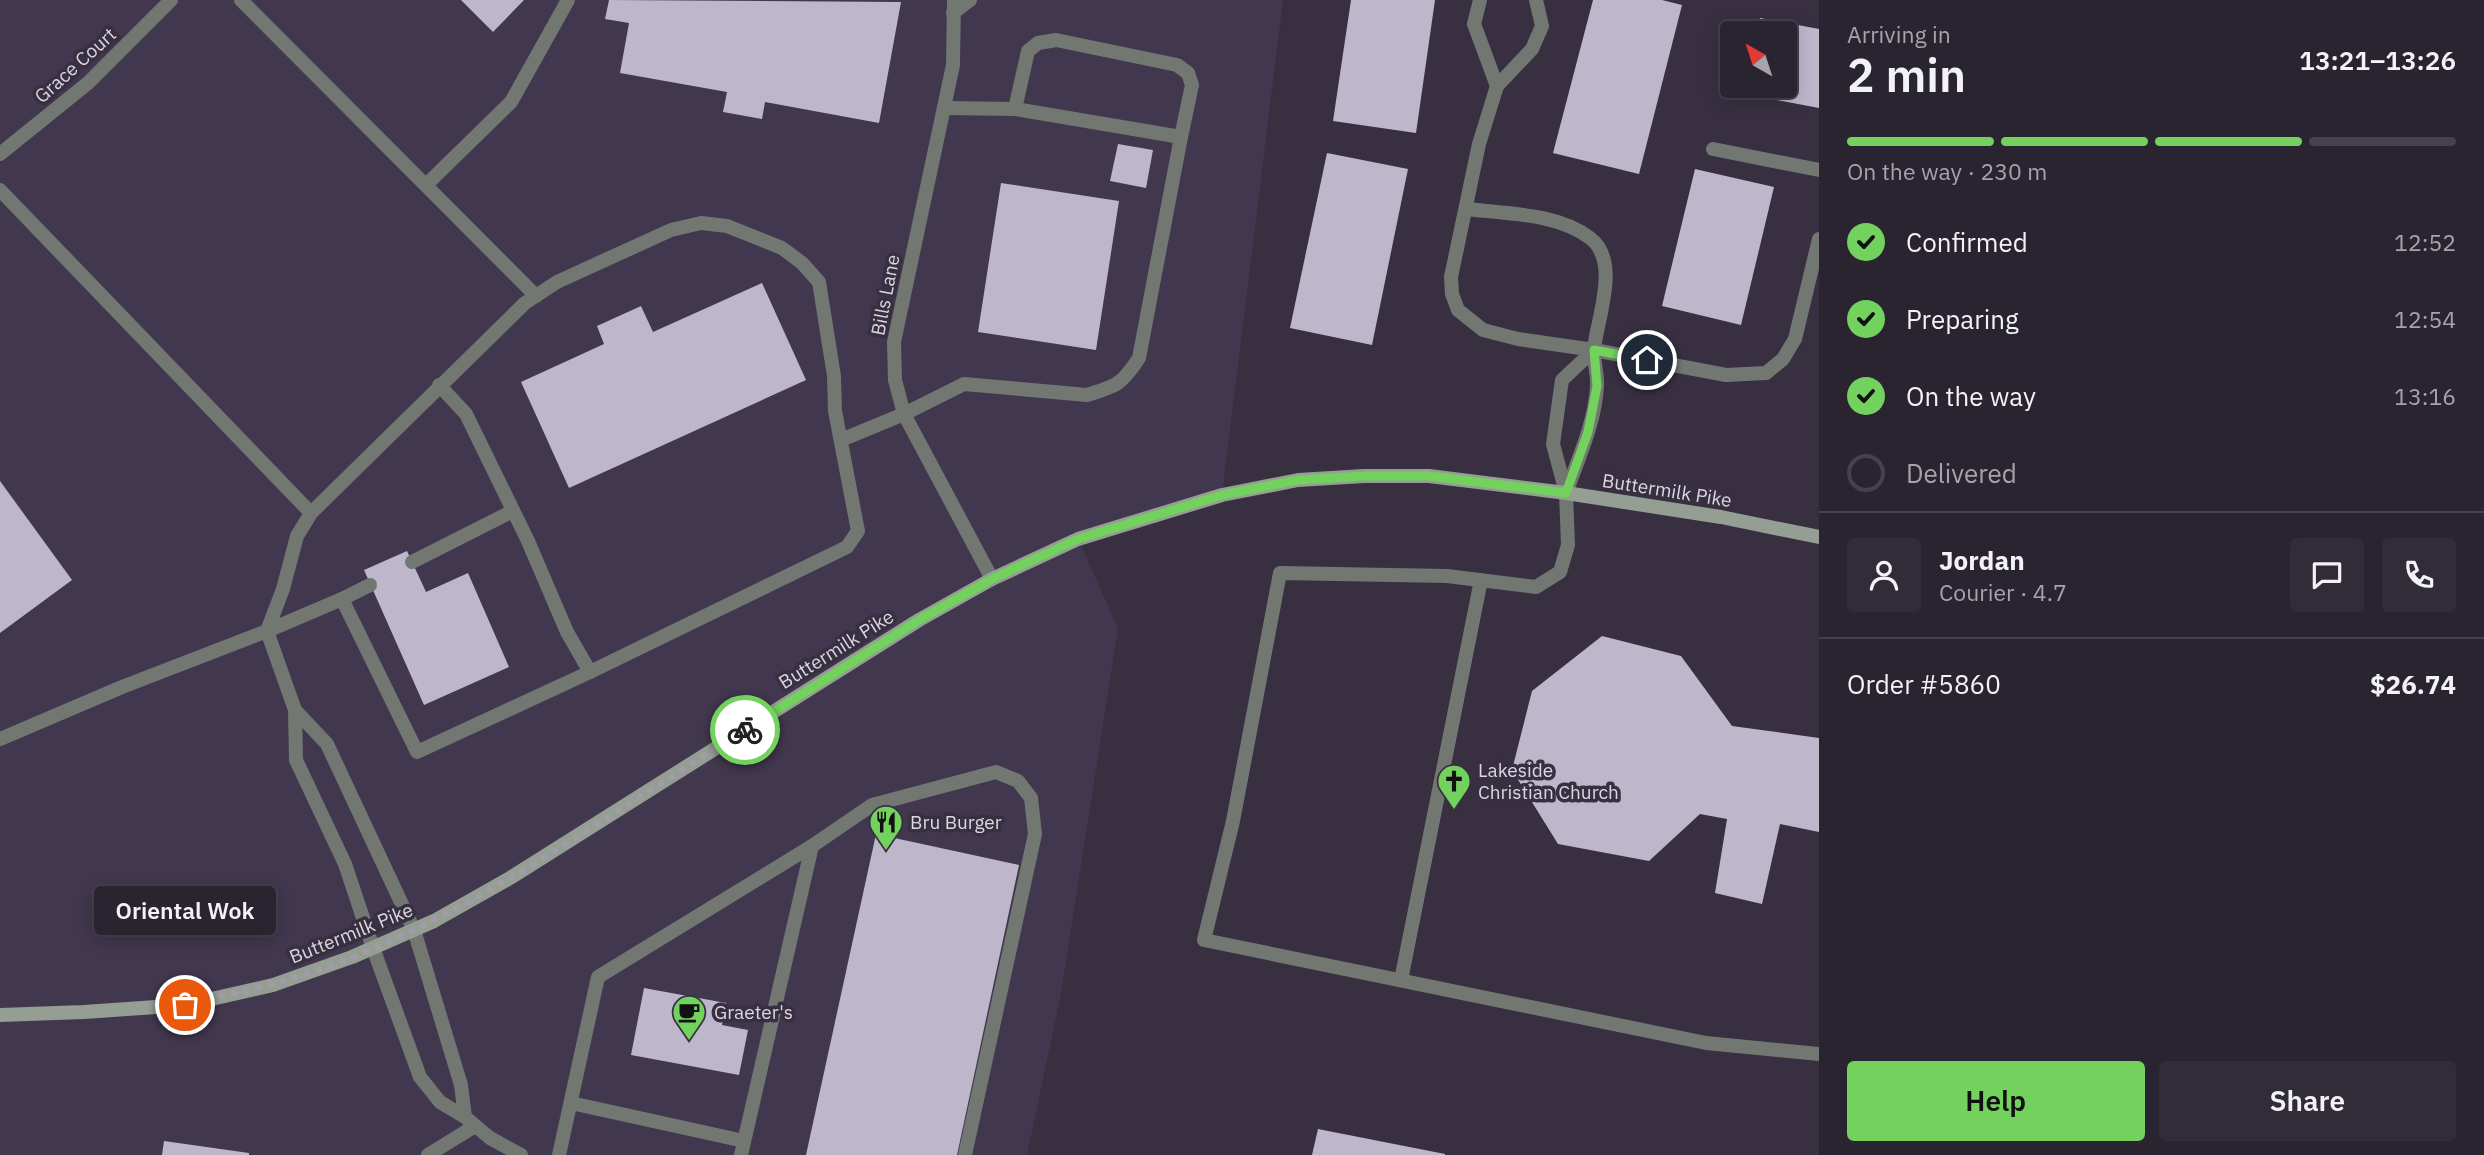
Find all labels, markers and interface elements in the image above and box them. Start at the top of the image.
text: Arriving in [1847,19,1951,49]
north arrow [1720,21,1797,98]
map controls [1720,21,1797,98]
street label: Grace Court [29,22,121,108]
text: 13:21–13:26 [2299,43,2456,77]
text: 2 min [1847,45,1966,105]
text: On the way · 230 m [1847,156,2047,186]
icon: check [1847,223,1885,261]
text: Confirmed [1906,225,2028,259]
text: 12:52 [2394,227,2456,257]
street label: Bills Lane [865,252,905,338]
icon: check [1847,300,1885,338]
text: Preparing [1906,302,2019,336]
text: 12:54 [2394,304,2456,334]
pin [1617,330,1677,390]
icon: home [1628,341,1666,379]
icon: check [1847,377,1885,415]
text: On the way [1906,379,2036,413]
text: 13:16 [2394,381,2456,411]
text: Delivered [1906,456,2017,490]
street label: Buttermilk Pike [1600,468,1734,512]
button: person [1847,538,1921,612]
button: chat [2290,538,2364,612]
button: phone [2382,538,2456,612]
text: Jordan [1939,543,2025,577]
text: Courier · 4.7 [1939,577,2067,607]
street label: Buttermilk Pike [774,604,898,694]
text: Order #5860 [1847,667,2001,701]
text: $26.74 [2370,667,2456,701]
courier [710,695,780,765]
icon: bike [726,711,764,749]
place label: Lakeside Christian Church [1478,758,1619,804]
church icon: Lakeside Christian Church [1435,762,1473,811]
restaurant icon: Bru Burger [867,803,905,852]
place label: Bru Burger [910,810,1002,834]
callout: Oriental Wok [94,886,276,935]
text: Oriental Wok [116,895,254,925]
street label: Buttermilk Pike [286,897,416,969]
pin [155,975,215,1035]
icon: bag [166,986,204,1024]
cafe icon: Graeter's [670,993,708,1042]
place label: Graeter's [714,1000,793,1024]
button: Help [1847,1061,2145,1141]
button: Share [2159,1061,2456,1141]

